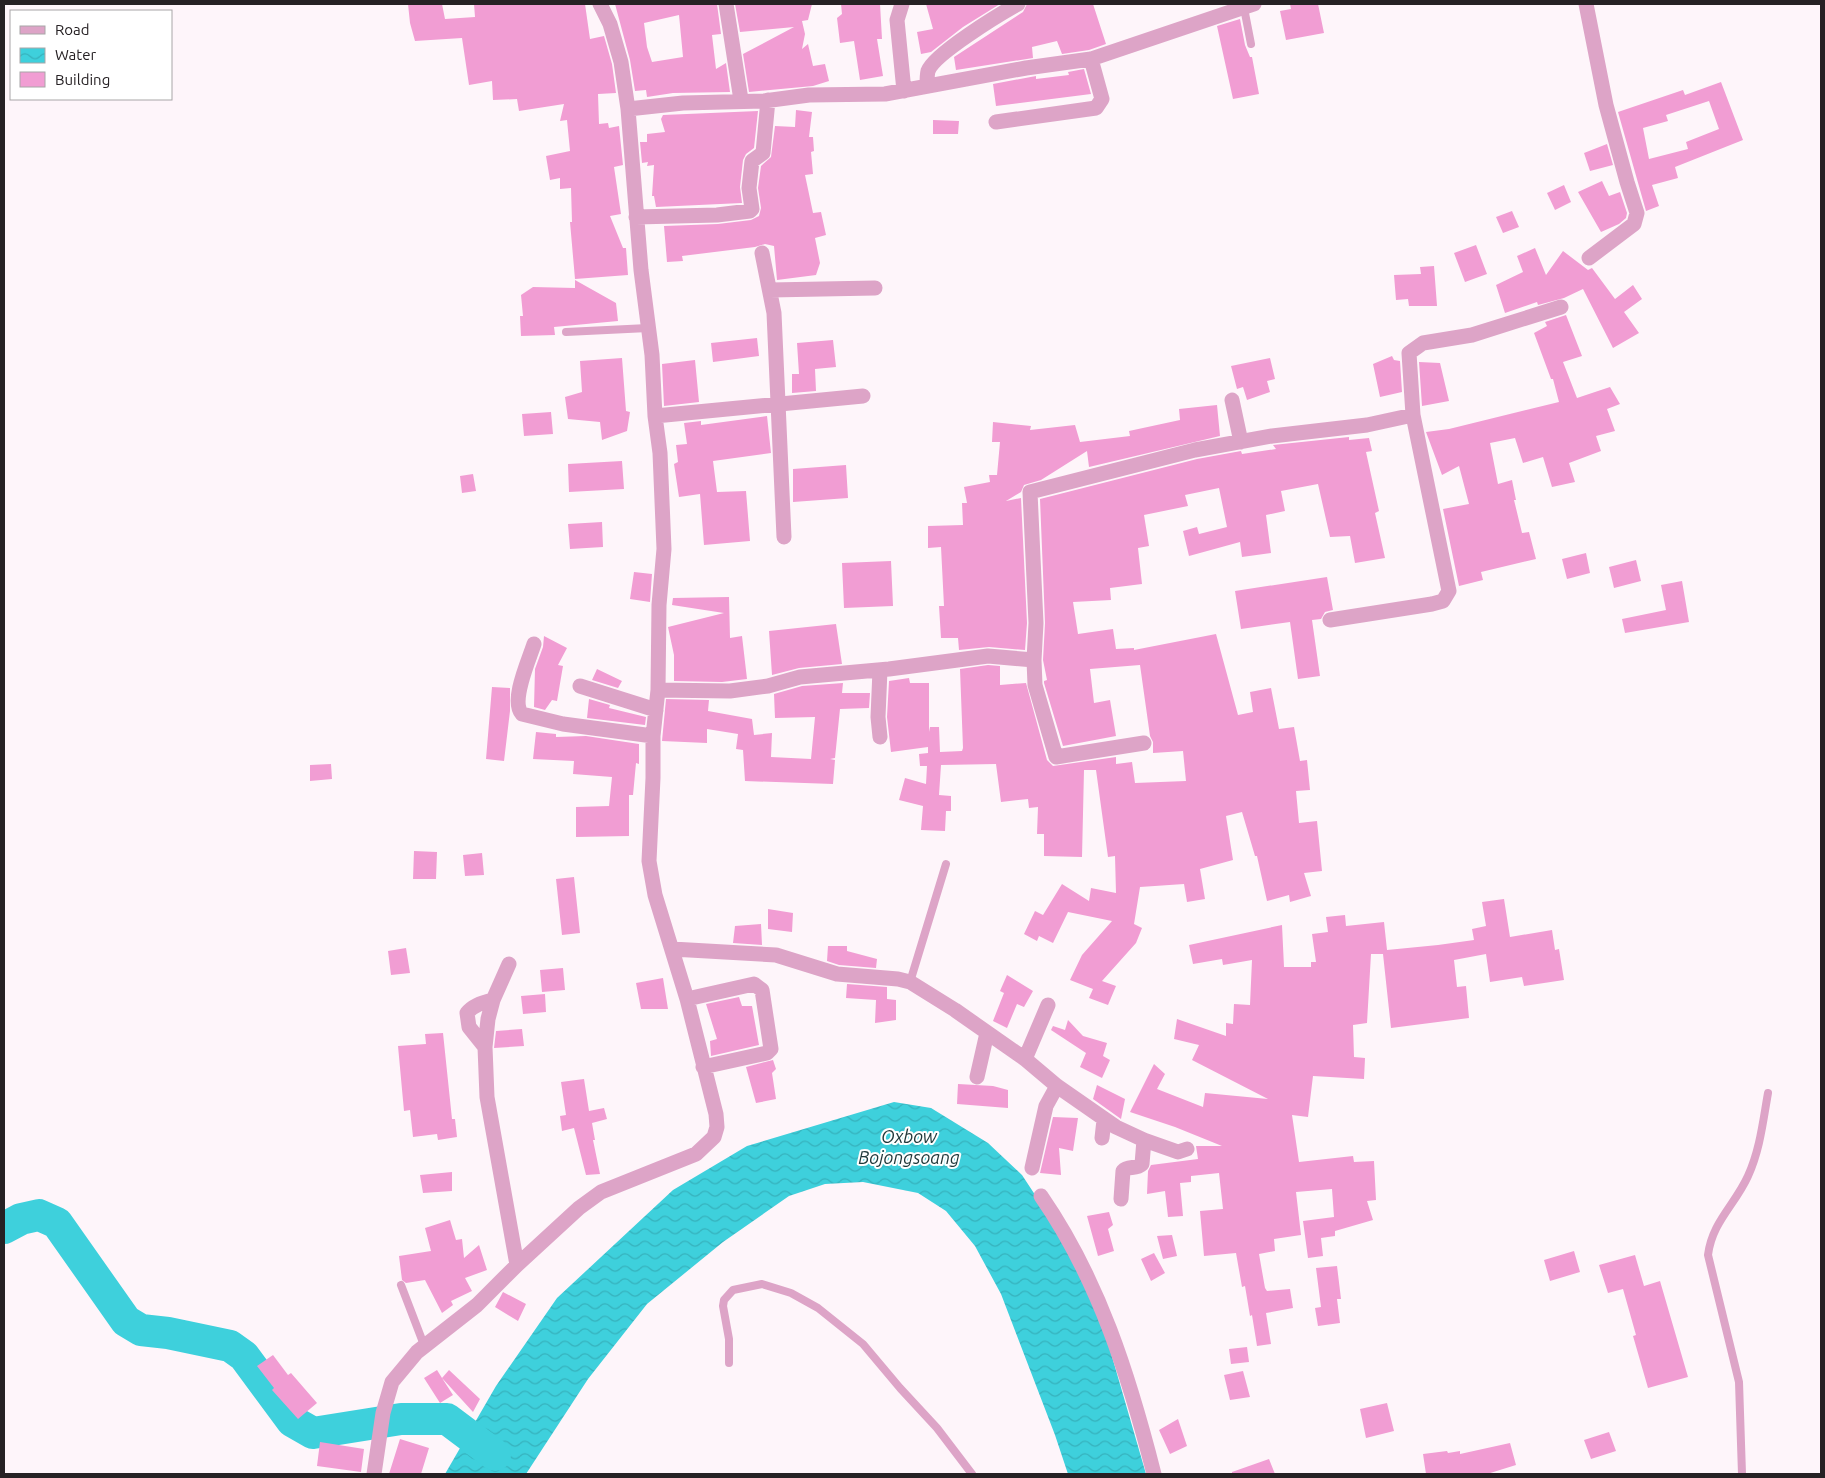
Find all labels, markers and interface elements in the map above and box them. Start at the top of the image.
legend [10,10,172,100]
text: Road [55,21,90,38]
text: Water [55,46,96,63]
text: Building [55,71,110,88]
water label: Oxbow Bojongsoang [858,1126,960,1167]

